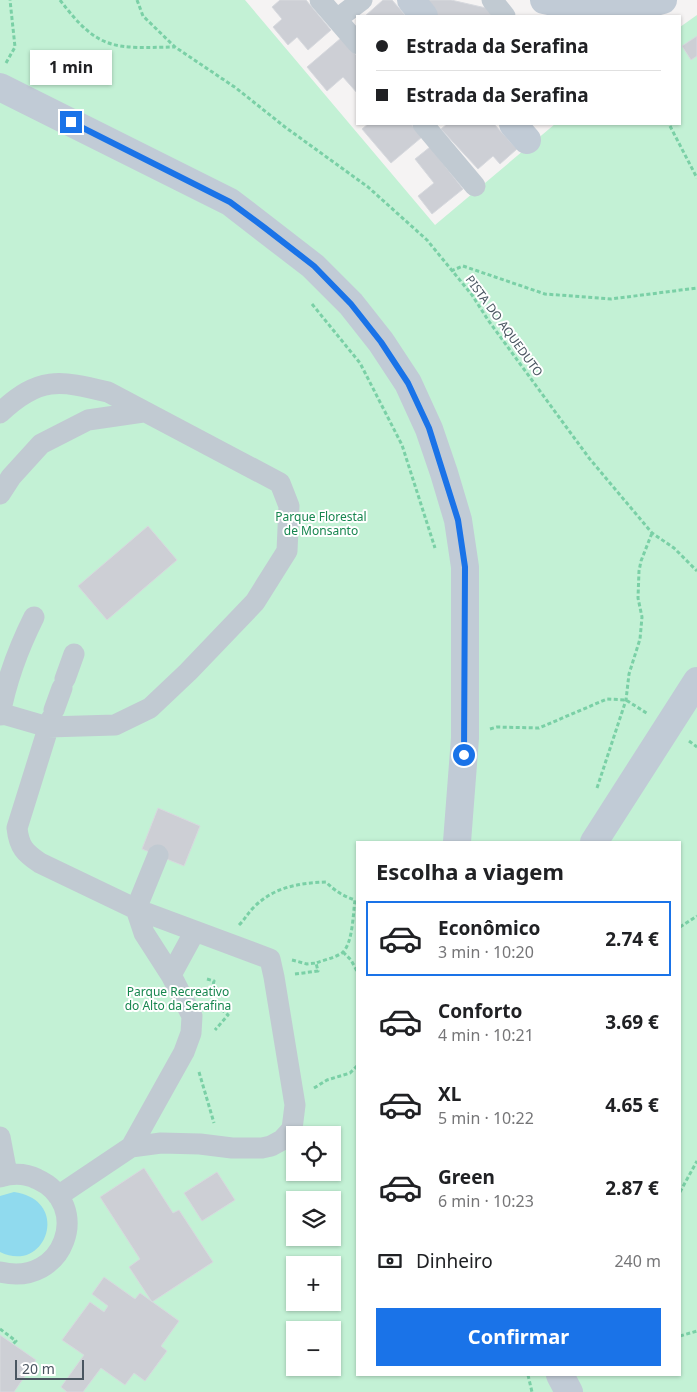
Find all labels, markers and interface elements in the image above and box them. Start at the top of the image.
text: Estrada da Serafina [406,33,589,59]
callout: 1 min [30,49,112,84]
text: 1 min [49,56,93,78]
text: Estrada da Serafina [406,82,589,108]
route end [60,111,82,133]
street label: PISTA DO AQUEDUTO [462,272,547,380]
park label: Parque Florestal de Monsanto [275,508,367,539]
route start [453,744,475,766]
text: Escolha a viagem [376,856,564,886]
text: Econômico [438,915,540,941]
icon: car [378,916,423,961]
text: 2.74 € [605,926,659,952]
text: 3 min · 10:20 [438,941,534,963]
park label: Parque Recreativo do Alto da Serafina [125,983,231,1014]
text: Conforto [438,998,522,1024]
icon: car [378,999,423,1044]
text: 3.69 € [605,1009,659,1035]
text: 4 min · 10:21 [438,1024,534,1046]
text: XL [438,1081,461,1107]
icon: car [378,1082,423,1127]
text: 4.65 € [605,1092,659,1118]
text: 5 min · 10:22 [438,1107,534,1129]
map controls [286,1126,341,1376]
button: locate [286,1126,341,1181]
text: Green [438,1164,495,1190]
icon: car [378,1165,423,1210]
text: 2.87 € [605,1175,659,1201]
text: 6 min · 10:23 [438,1190,534,1212]
button: layers [286,1191,341,1246]
icon: cash [376,1247,404,1275]
text: Dinheiro [416,1248,493,1274]
text: 240 m [614,1250,661,1272]
button: + [286,1256,341,1311]
button: Confirmar [376,1308,661,1366]
button: − [286,1321,341,1376]
scale bar [15,1357,84,1380]
text: 20 m [22,1359,55,1378]

